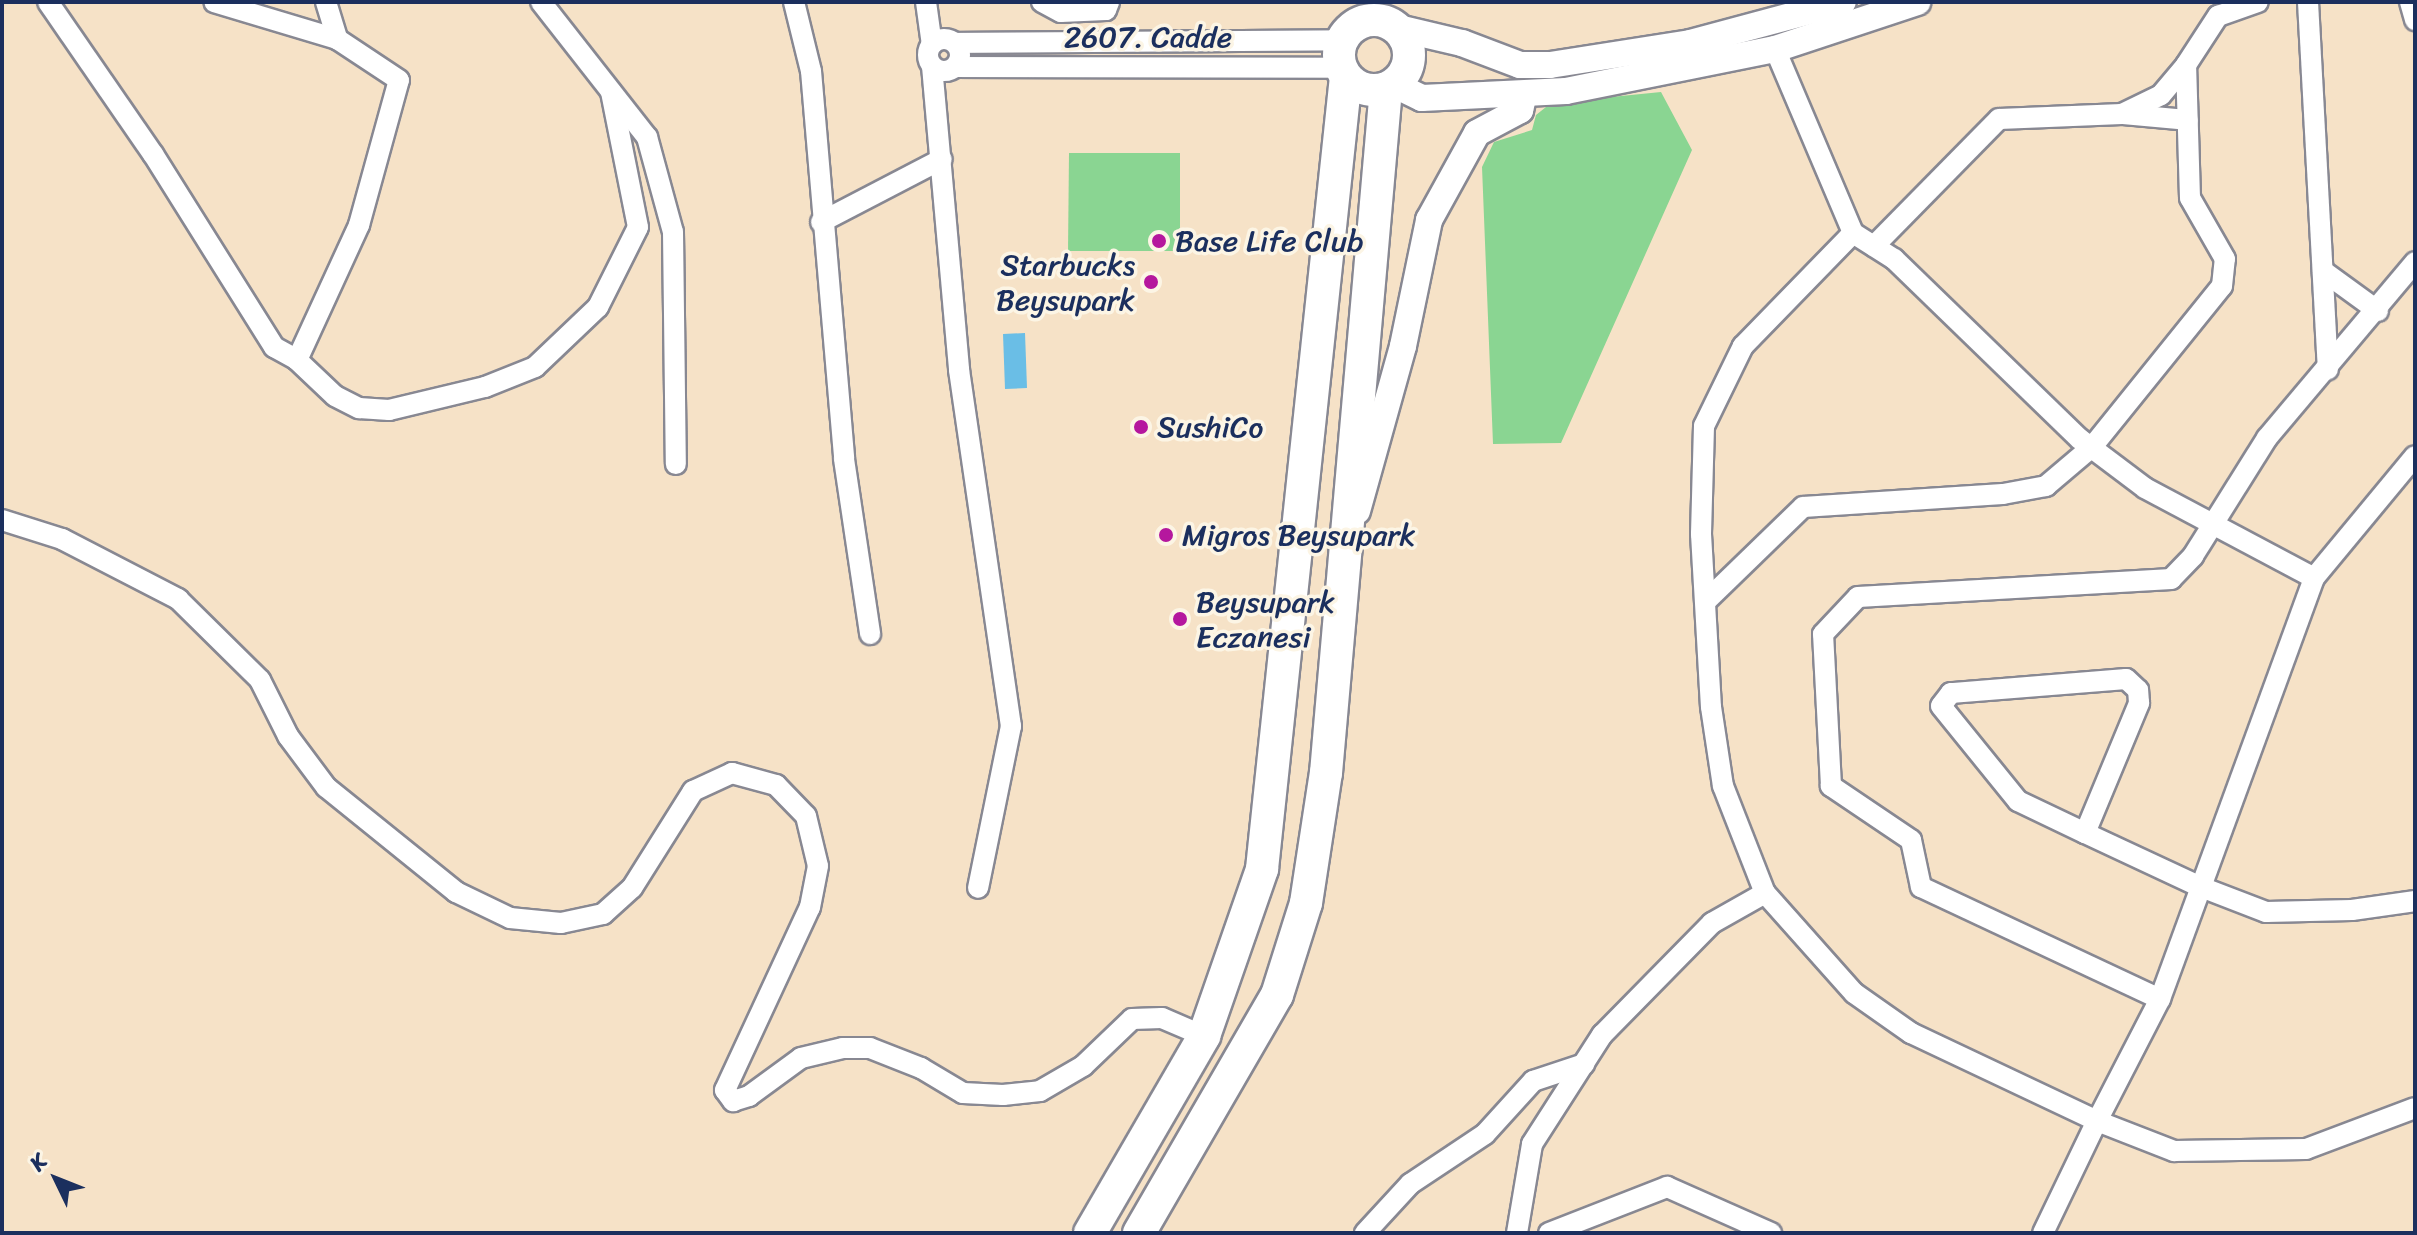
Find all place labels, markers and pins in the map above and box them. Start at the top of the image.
place label: Base Life Club [1175,223,1364,259]
marker: Base Life Club [1150,232,1168,250]
place label: Starbucks Beysupark [996,247,1135,318]
marker: Starbucks Beysupark [1142,273,1160,291]
place label: SushiCo [1157,409,1263,445]
marker: SushiCo [1132,418,1150,436]
place label: Migros Beysupark [1182,517,1416,553]
marker: Migros Beysupark [1157,526,1175,544]
place label: Beysupark Eczanesi [1196,584,1335,654]
marker: Beysupark Eczanesi [1171,610,1189,628]

